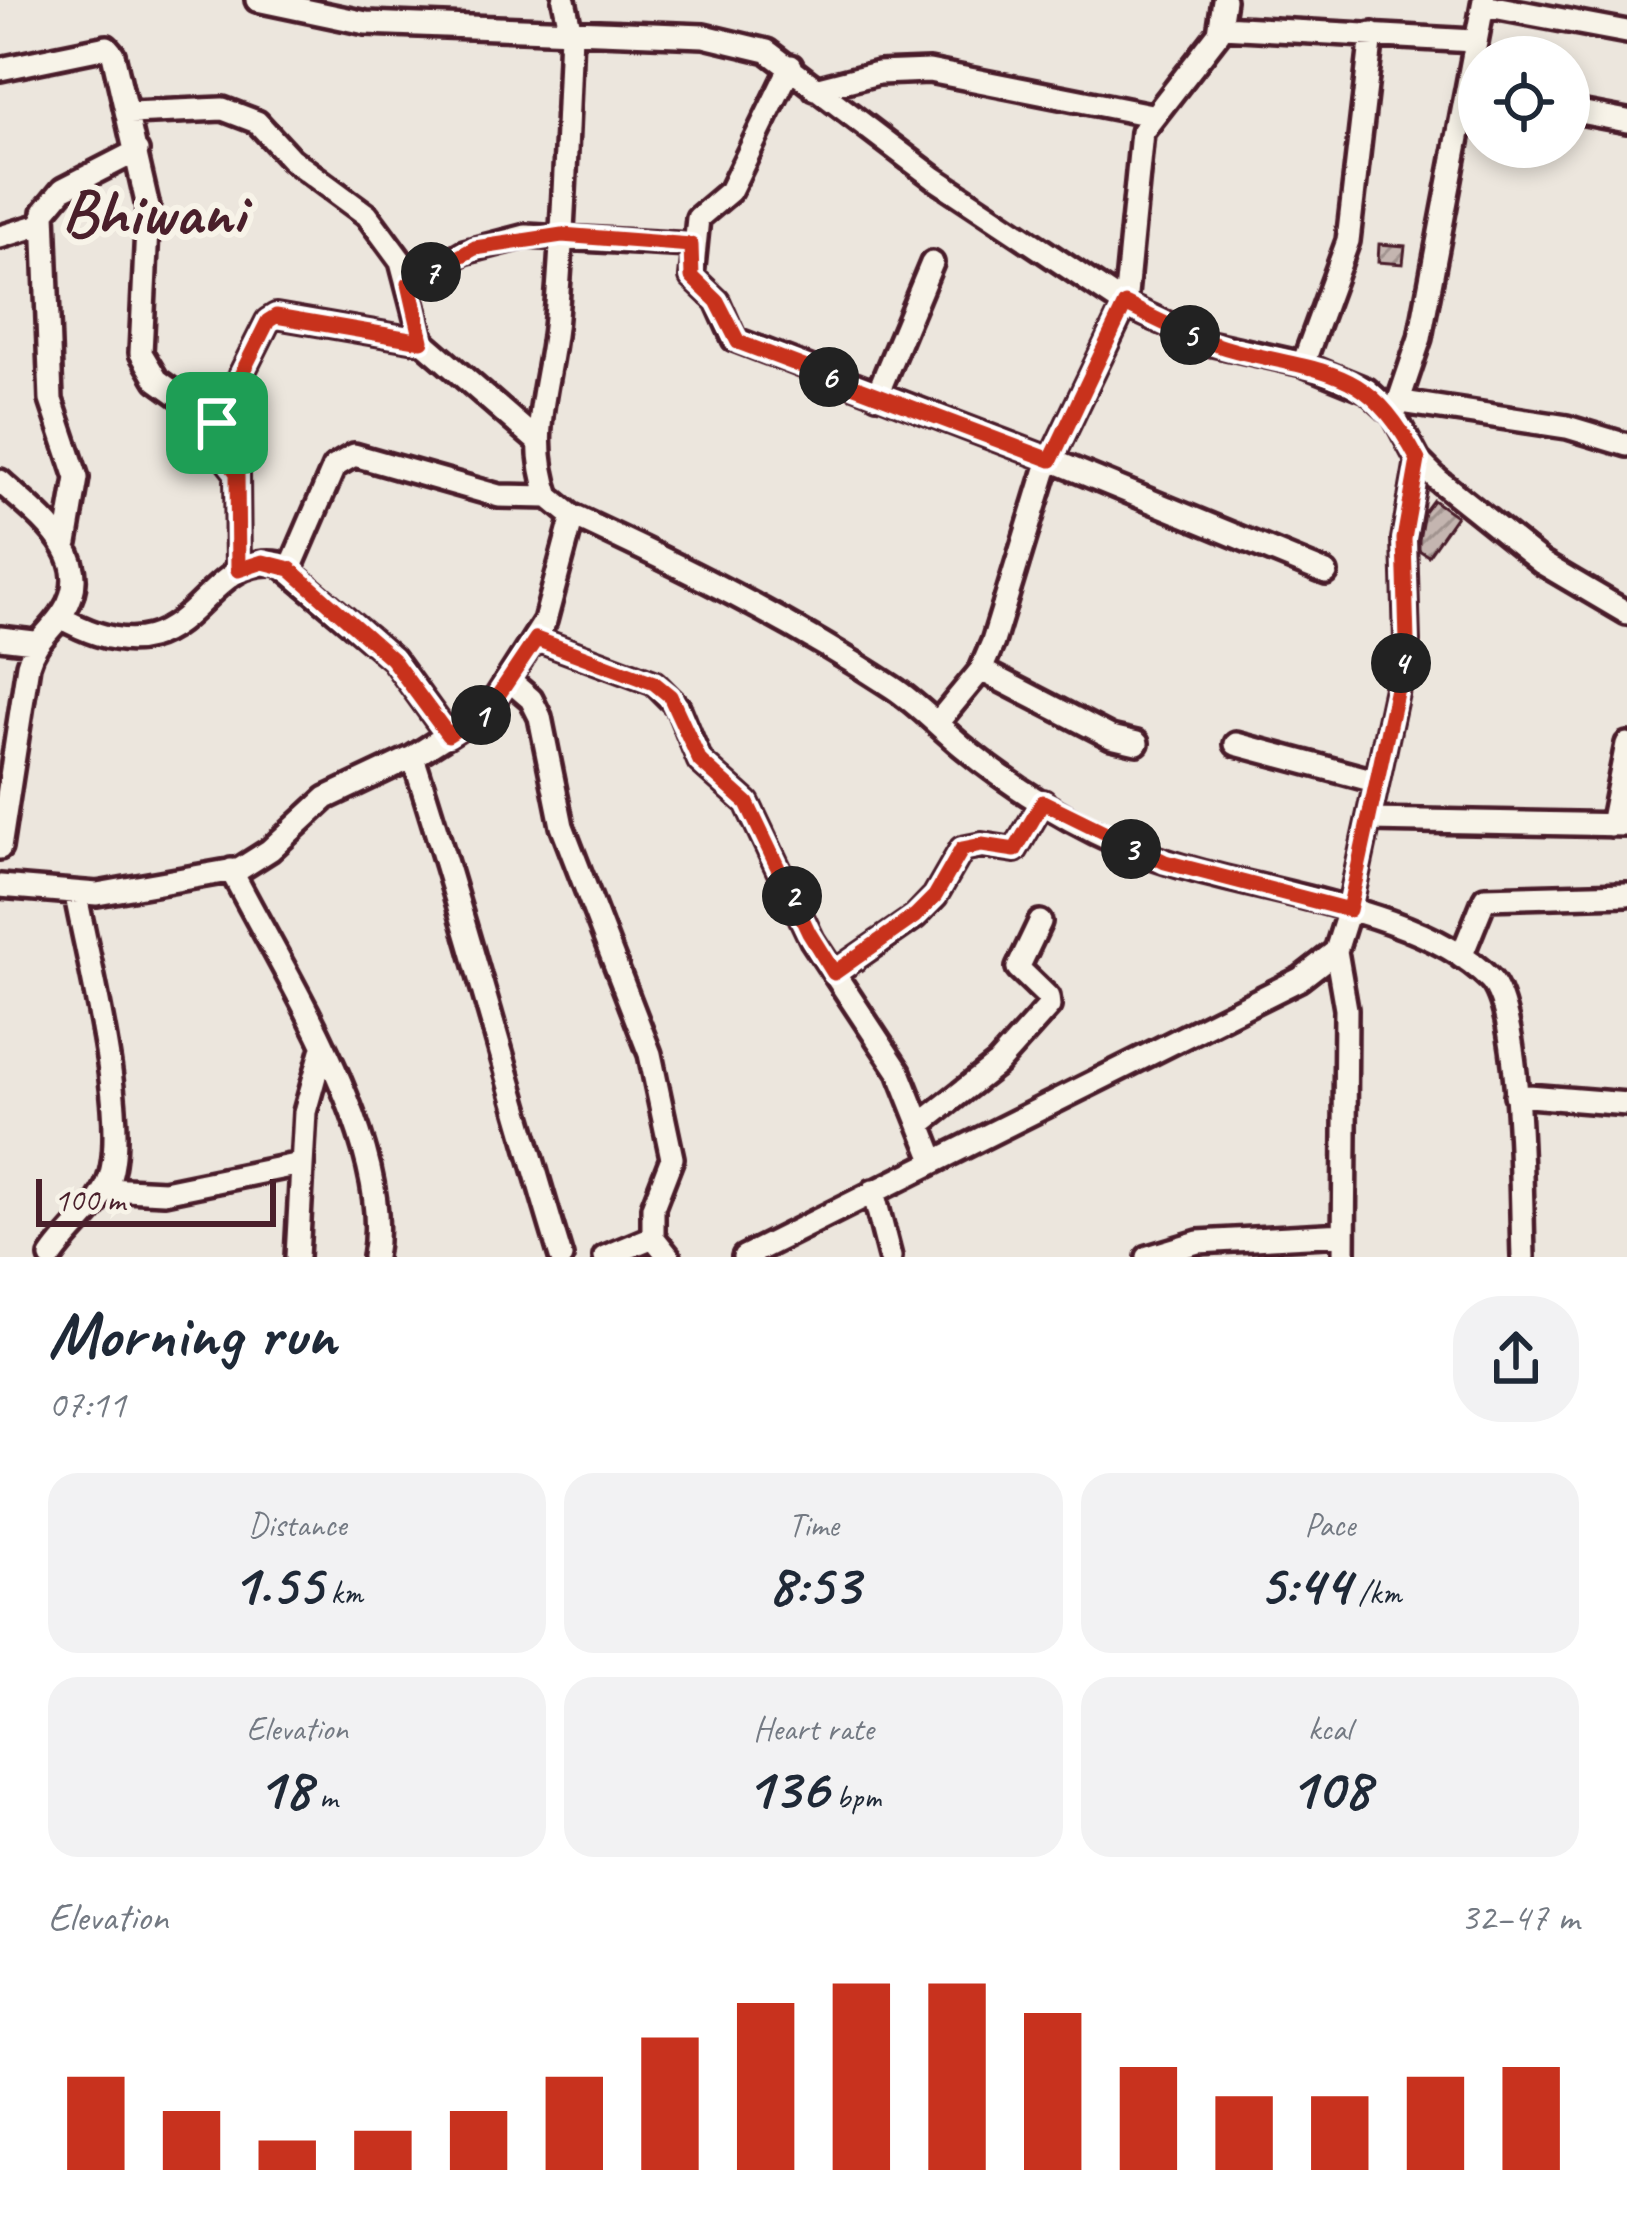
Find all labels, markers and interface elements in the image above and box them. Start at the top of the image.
map controls [1458,36,1590,168]
button: locate [1458,36,1590,168]
district label: Bhiwani [61,171,253,254]
pin: 7 [401,242,461,302]
text: 7 [424,251,438,293]
pin: 5 [1160,305,1220,365]
text: 5 [1183,314,1197,356]
pin: 6 [799,347,859,407]
text: 6 [821,356,837,398]
pin [166,372,268,474]
icon: arrive [184,390,250,456]
pin: 4 [1371,633,1431,693]
text: 4 [1394,642,1408,684]
pin: 1 [451,685,511,745]
text: 1 [474,694,488,736]
pin: 3 [1101,819,1161,879]
text: 3 [1124,828,1138,870]
pin: 2 [762,866,822,926]
text: 2 [785,875,799,917]
scale bar [36,1173,276,1226]
text: 100 m [54,1179,125,1221]
text: Morning run [48,1293,336,1376]
button: share [1453,1296,1579,1422]
text: 07:11 [48,1380,126,1429]
text: Distance [248,1504,346,1546]
text: Time [788,1504,839,1546]
text: Pace [1304,1504,1355,1546]
text: 1.55 [232,1546,323,1622]
text: 8:53 [768,1546,859,1622]
text: 5:44 [1258,1546,1350,1622]
text: km [323,1572,363,1614]
text: /km [1350,1572,1401,1614]
text: Elevation [246,1708,348,1750]
text: Heart rate [753,1708,874,1750]
text: kcal [1308,1708,1352,1750]
text: 18 [257,1750,311,1826]
text: 136 [746,1750,828,1826]
text: 108 [1289,1750,1370,1826]
text: m [311,1776,337,1818]
text: bpm [828,1776,881,1818]
text: Elevation [48,1893,168,1942]
text: 32–47 m [1460,1893,1579,1942]

